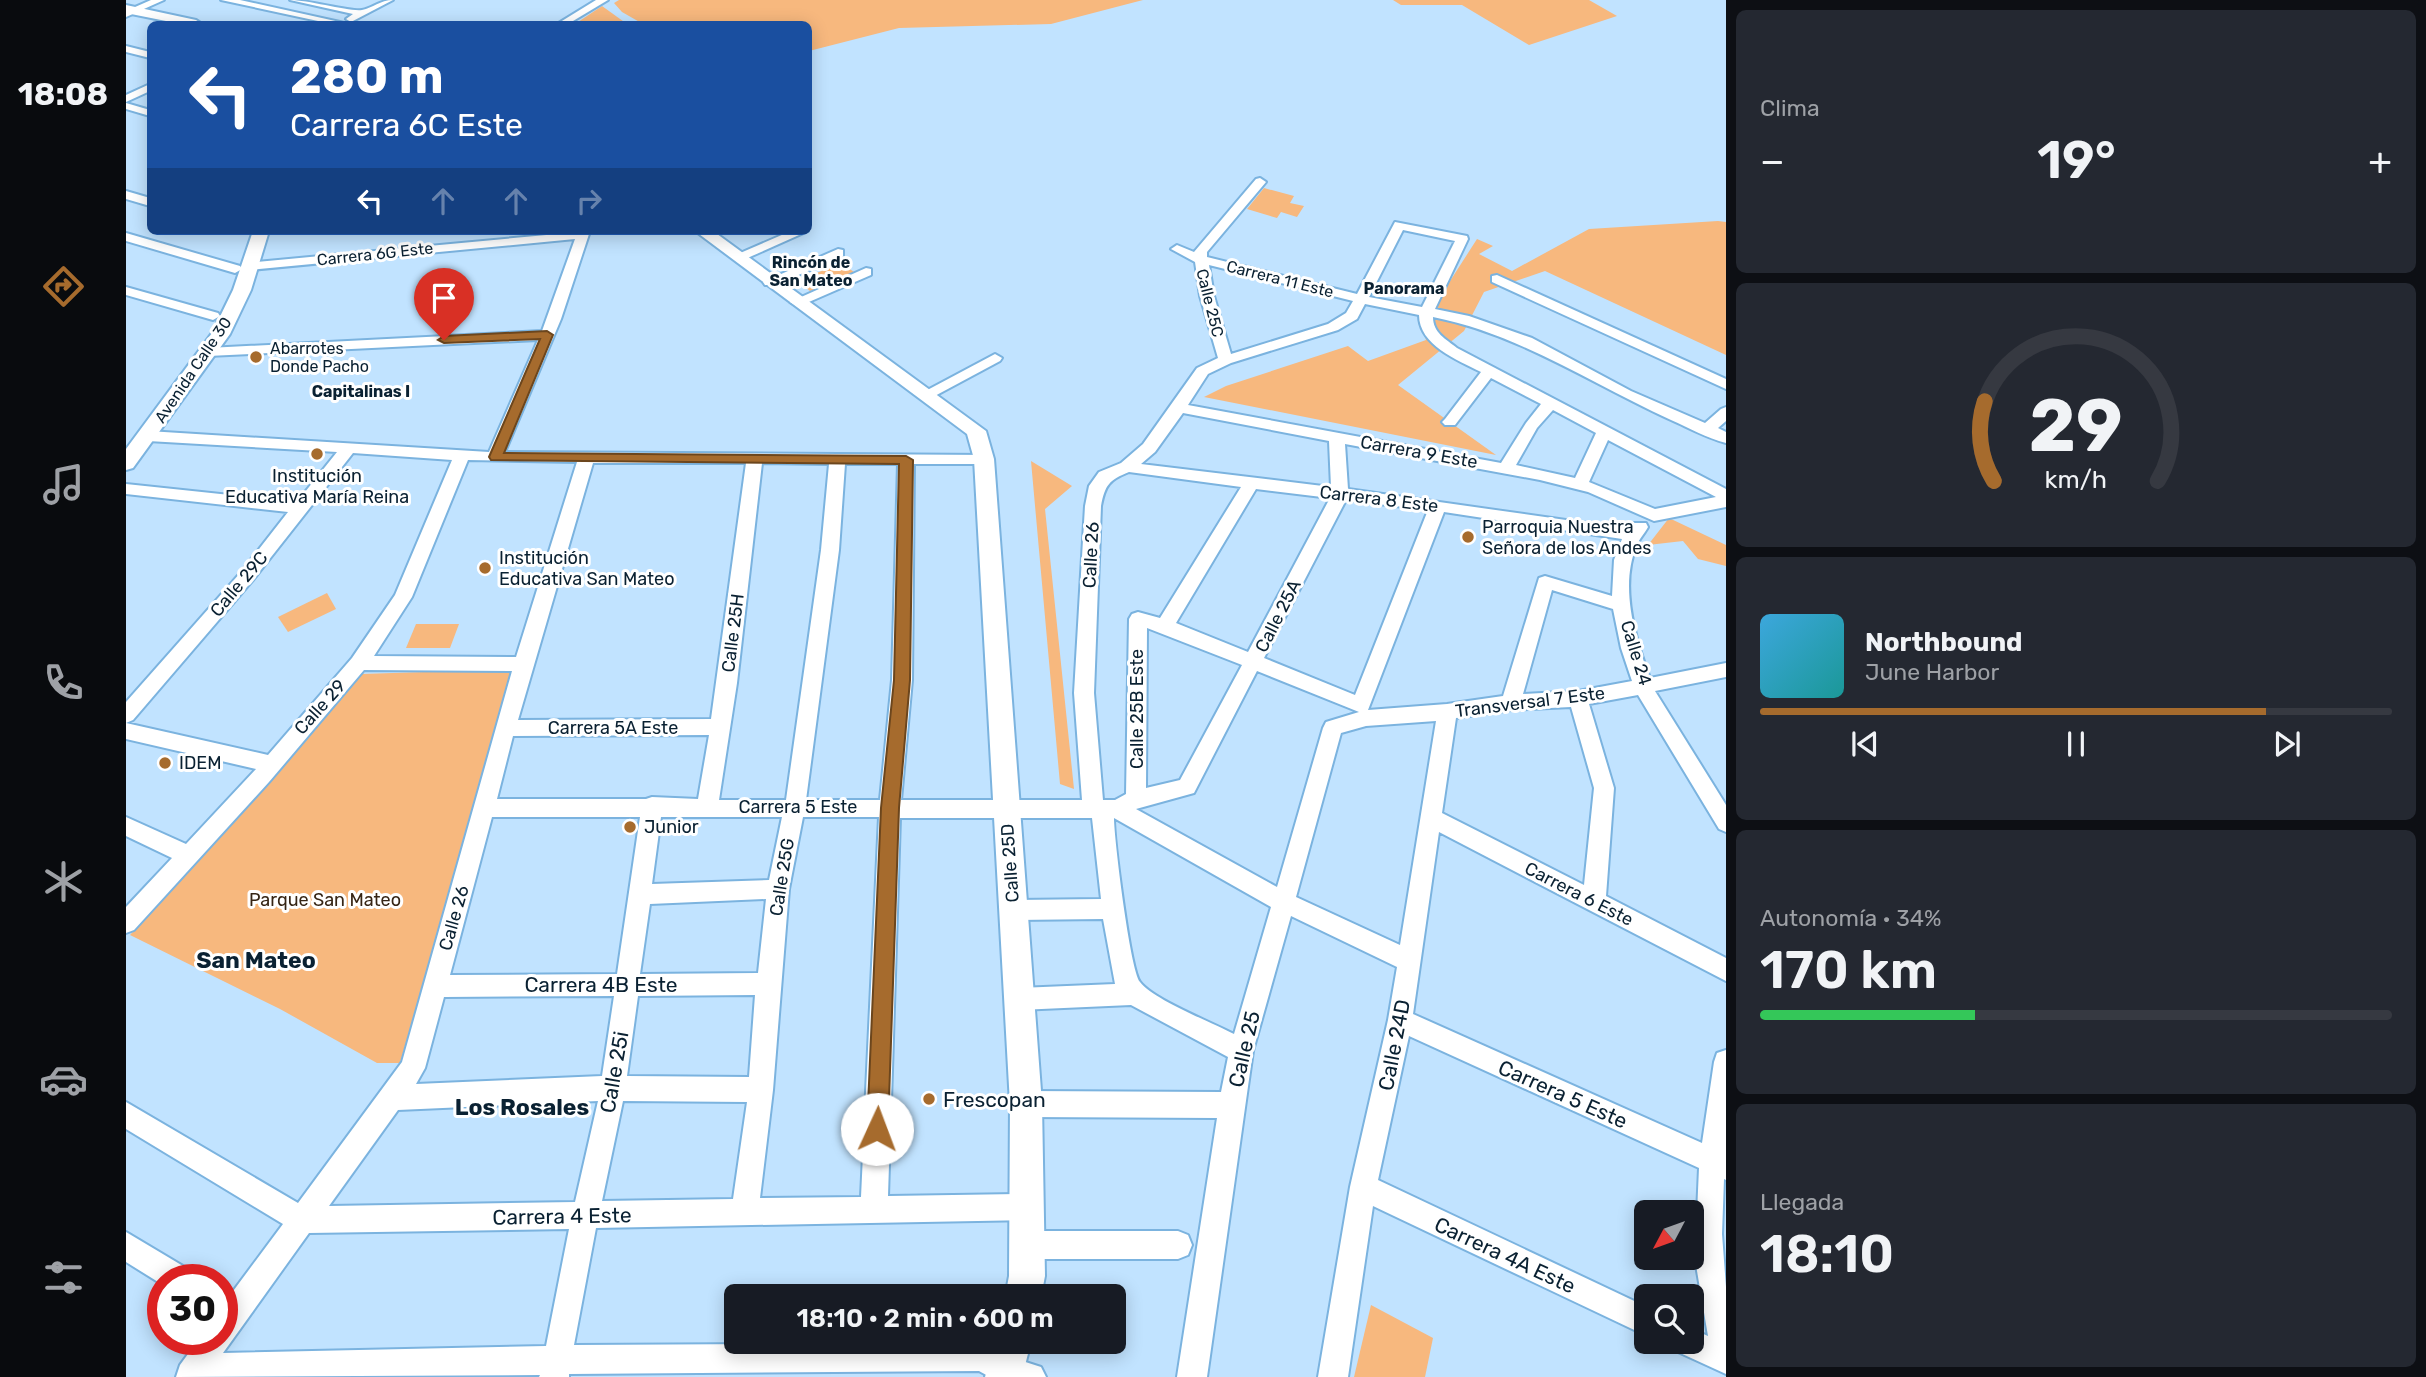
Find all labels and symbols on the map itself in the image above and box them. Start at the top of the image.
street label: Carrera 6G Este [316,238,434,270]
district label: Rincón de San Mateo [769,253,853,290]
street label: Carrera 11 Este [1224,256,1336,302]
street label: Calle 25C [1192,267,1228,339]
pin [414,268,474,340]
district label: Panorama [1364,279,1444,298]
street label: Avenida Calle 30 [151,313,235,427]
place label: Abarrotes Donde Pacho [270,339,369,376]
marker: Abarrotes Donde Pacho [248,349,264,365]
district label: Capitalinas I [312,382,410,401]
street label: Carrera 9 Este [1359,431,1479,473]
marker: Institución Educativa María Reina [309,446,325,462]
place label: Institución Educativa María Reina [225,465,409,508]
street label: Carrera 8 Este [1318,481,1440,517]
place label: Parroquia Nuestra Señora de los Andes [1482,516,1652,559]
street label: Calle 26 [1078,521,1104,589]
marker: Parroquia Nuestra Señora de los Andes [1460,529,1476,545]
street label: Calle 29C [205,547,273,621]
place label: Institución Educativa San Mateo [499,547,675,590]
marker: Institución Educativa San Mateo [477,560,493,576]
street label: Calle 25A [1250,576,1306,656]
street label: Calle 25H [717,592,749,674]
street label: Calle 24 [1616,618,1656,688]
street label: Calle 25B Este [1126,649,1148,769]
street label: Calle 29 [290,675,350,739]
street label: Transversal 7 Este [1454,682,1606,722]
street label: Carrera 5A Este [548,717,678,739]
place label: IDEM [179,752,222,774]
marker: IDEM [157,755,173,771]
street label: Carrera 5 Este [739,796,857,818]
place label: Junior [644,816,699,838]
marker: Junior [622,819,638,835]
street label: Calle 25D [996,823,1024,903]
street label: Calle 25G [765,836,799,918]
street label: Carrera 6 Este [1521,857,1637,931]
street label: Calle 26 [434,883,474,953]
park label: Parque San Mateo [249,889,401,911]
district label: San Mateo [196,946,316,974]
street label: Carrera 4B Este [524,972,678,997]
street label: Calle 24D [1373,997,1415,1093]
street label: Calle 25 [1223,1008,1265,1090]
street label: Calle 25i [595,1029,633,1115]
street label: Carrera 5 Este [1495,1054,1631,1134]
place label: Frescopan [943,1087,1046,1112]
marker: Frescopan [921,1091,937,1107]
position arrow [840,1092,914,1166]
district label: Los Rosales [455,1093,589,1121]
north arrow [1634,1200,1704,1270]
street label: Carrera 4 Este [492,1202,632,1230]
street label: Carrera 4A Este [1431,1211,1579,1299]
speed limit sign: 30 [147,1264,238,1355]

